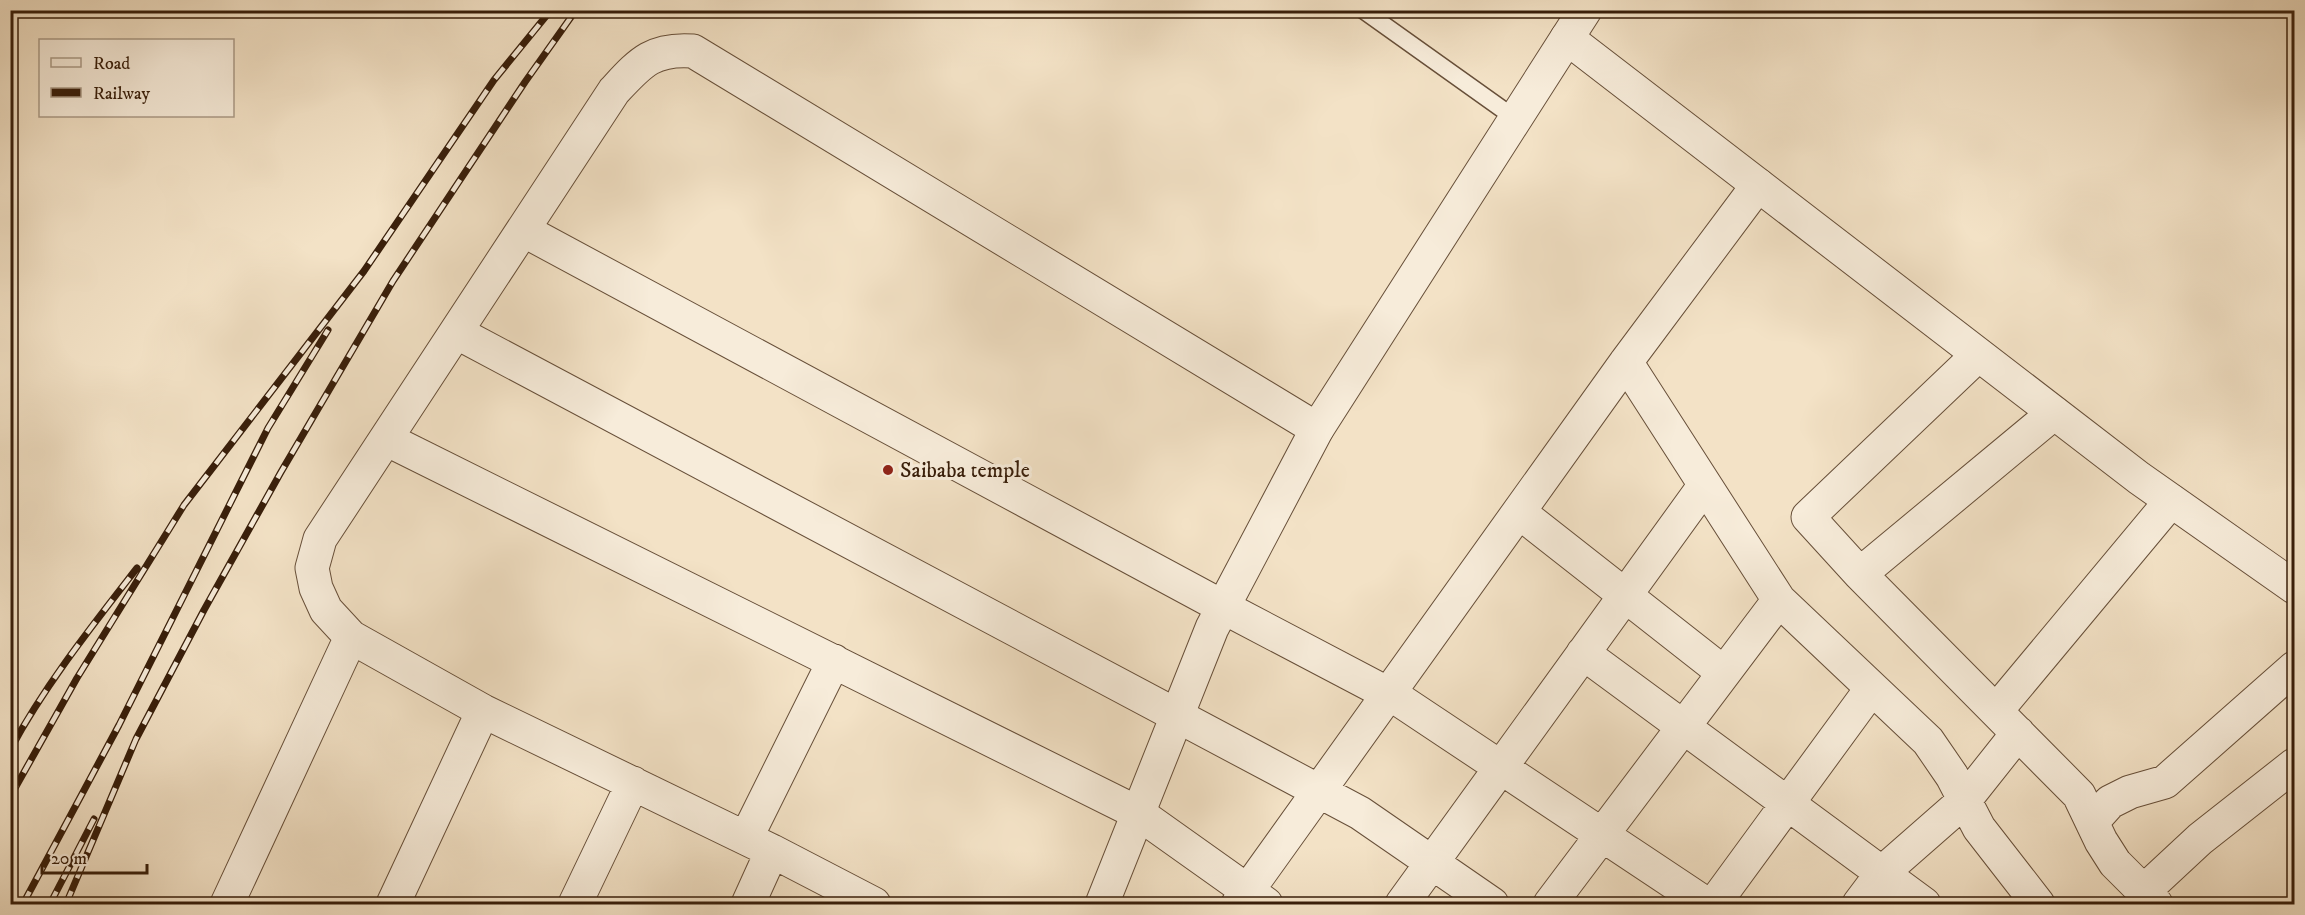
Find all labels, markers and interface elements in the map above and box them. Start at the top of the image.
legend [39,39,234,117]
text: Road [93,53,130,75]
text: Railway [93,83,151,105]
place label: Saibaba temple [900,457,1030,484]
marker: Saibaba temple [881,463,895,477]
scale bar [42,837,147,875]
text: 20 m [51,848,87,870]

